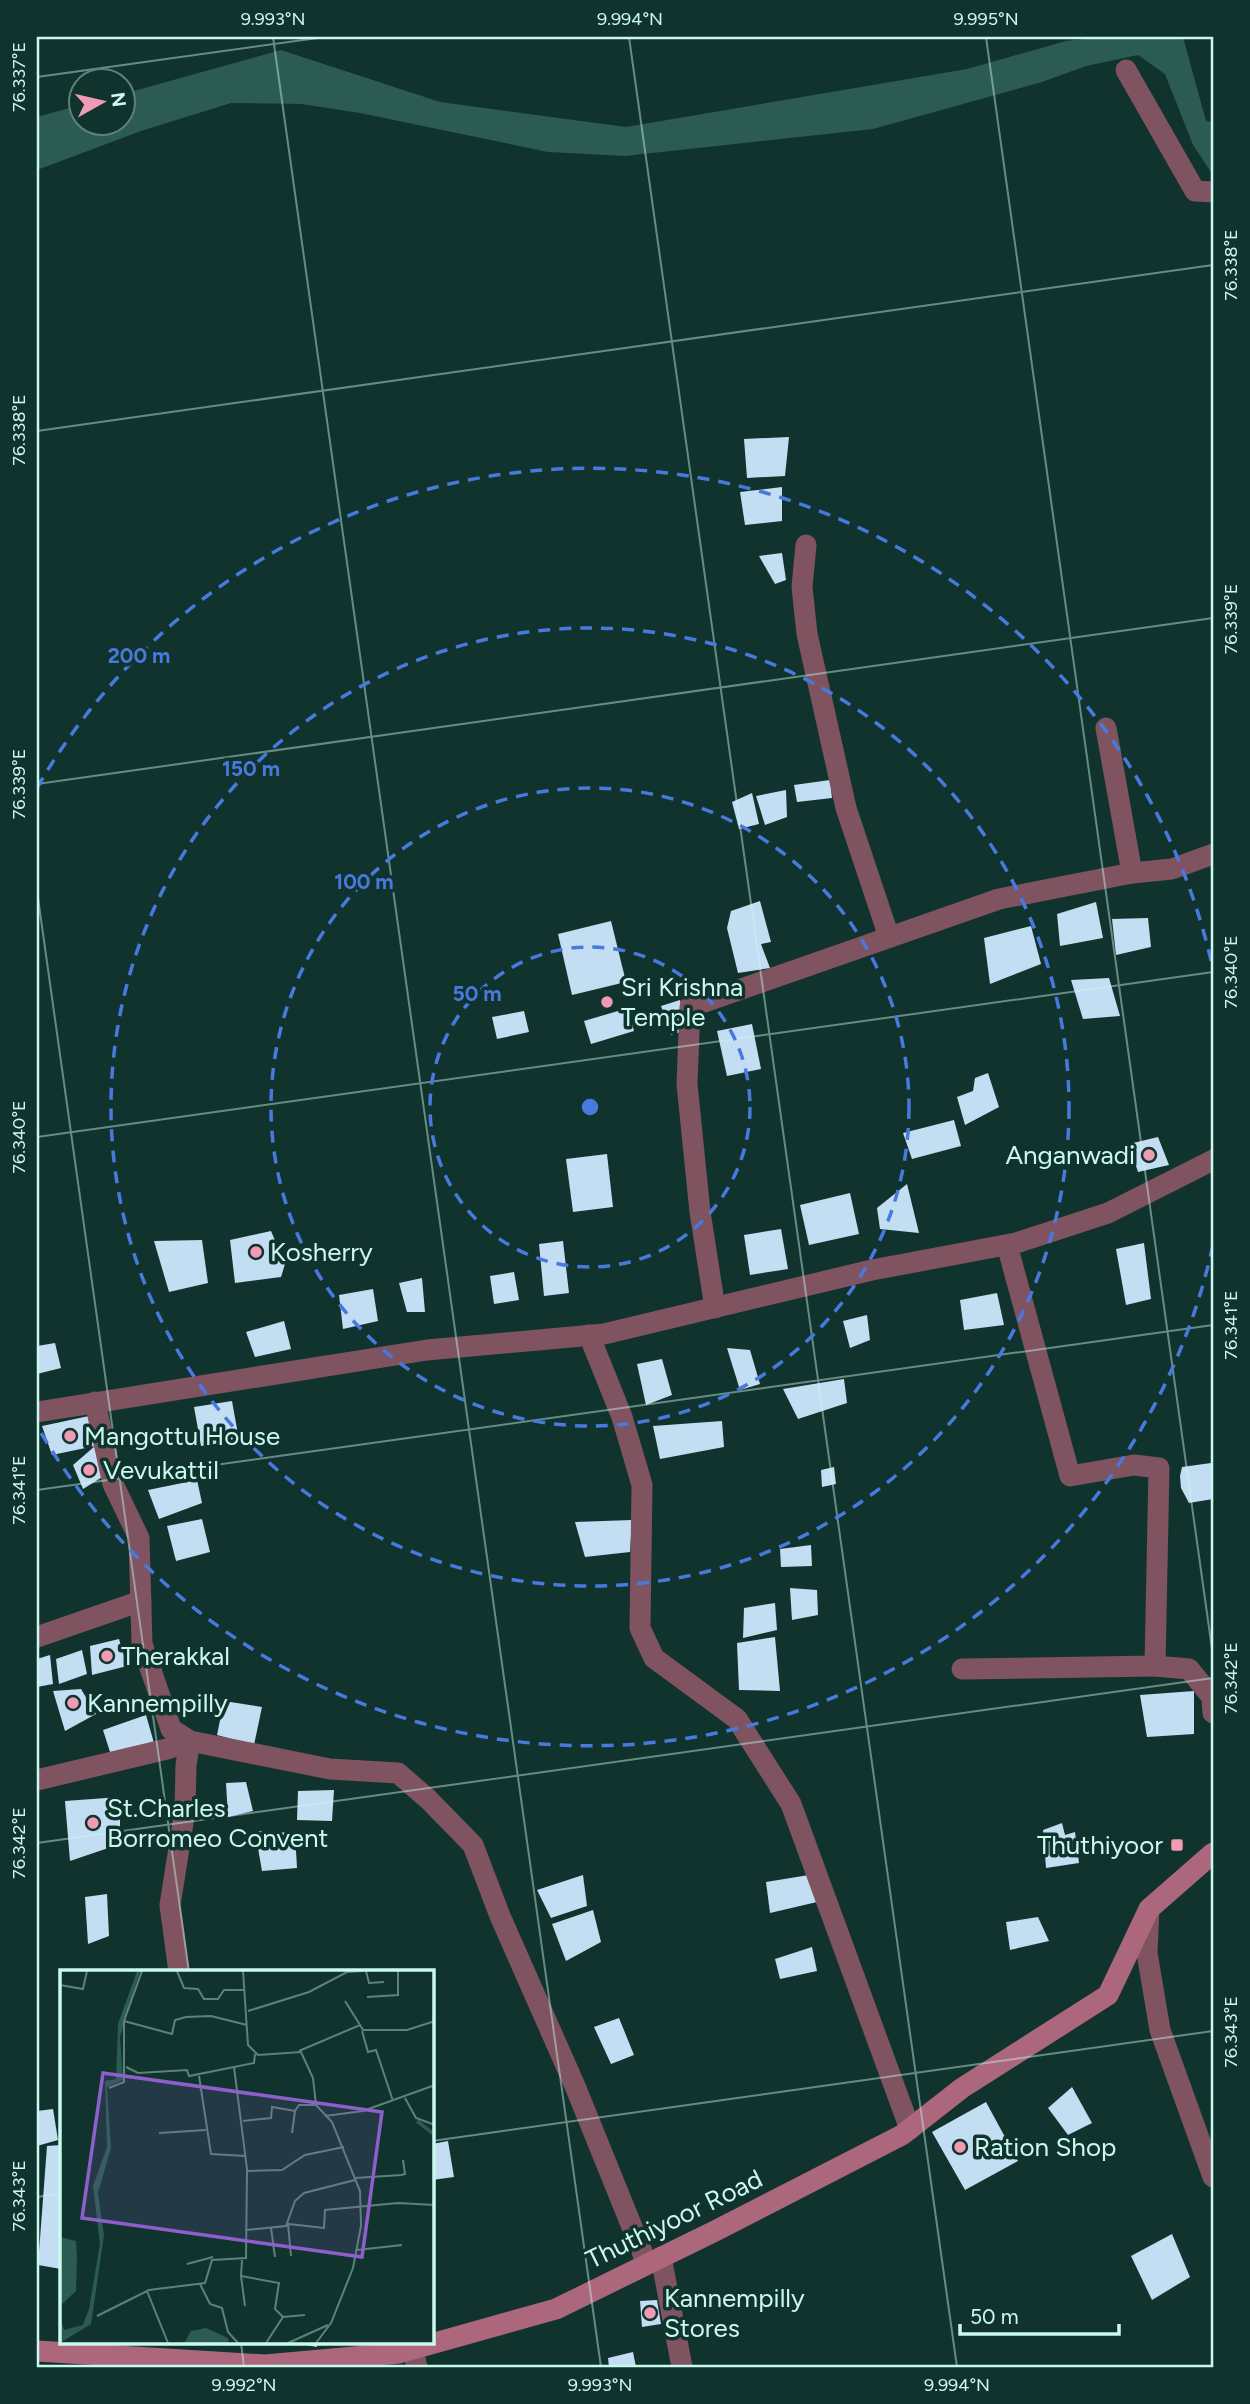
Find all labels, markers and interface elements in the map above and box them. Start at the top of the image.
text: 9.993°N [241,8,305,30]
text: 9.994°N [597,8,663,30]
text: 9.995°N [953,8,1019,30]
text: 76.337°E [8,42,30,112]
north arrow [66,66,136,136]
text: N [106,91,131,109]
text: 76.338°E [1220,229,1242,301]
text: 76.338°E [8,394,30,466]
text: 76.339°E [1220,584,1242,654]
text: 200 m [108,643,170,668]
text: 76.339°E [8,749,30,819]
text: 150 m [222,756,280,781]
text: 100 m [334,869,394,894]
text: 76.340°E [1220,935,1242,1009]
place label: Sri Krishna Temple [621,971,743,1033]
text: 50 m [452,981,502,1006]
marker: Sri Krishna Temple [599,994,615,1010]
centre of rings [578,1095,602,1119]
text: 76.340°E [8,1100,30,1174]
place label: Anganwadi [1005,1139,1135,1171]
marker: Anganwadi [1141,1147,1157,1163]
place label: Kosherry [270,1236,373,1268]
marker: Kosherry [248,1244,264,1260]
text: 76.341°E [1220,1290,1242,1360]
place label: Mangottu House [84,1420,280,1452]
marker: Mangottu House [62,1428,78,1444]
place label: Vevukattil [103,1454,219,1486]
text: 76.341°E [8,1455,30,1525]
marker: Vevukattil [81,1462,97,1478]
place label: Therakkal [121,1640,230,1672]
text: 76.342°E [1220,1642,1242,1714]
marker: Therakkal [99,1648,115,1664]
place label: Kannempilly [87,1687,228,1719]
marker: Kannempilly [65,1695,81,1711]
place label: St.Charles Borromeo Convent [107,1792,329,1854]
text: 76.342°E [8,1807,30,1879]
marker: St.Charles Borromeo Convent [85,1815,101,1831]
place label: Thuthiyoor [1037,1829,1163,1861]
marker: Thuthiyoor [1169,1837,1185,1853]
inset map [60,1970,434,2344]
text: 76.343°E [1220,1996,1242,2068]
place label: Ration Shop [974,2131,1116,2163]
marker: Ration Shop [952,2139,968,2155]
text: 76.343°E [8,2160,30,2232]
street label: Thuthiyoor Road [581,2162,767,2276]
place label: Kannempilly Stores [664,2282,805,2344]
scale bar [960,2292,1119,2336]
text: 50 m [970,2304,1019,2329]
marker: Kannempilly Stores [642,2305,658,2321]
text: 9.992°N [212,2374,276,2396]
text: 9.993°N [568,2374,632,2396]
text: 9.994°N [924,2374,990,2396]

